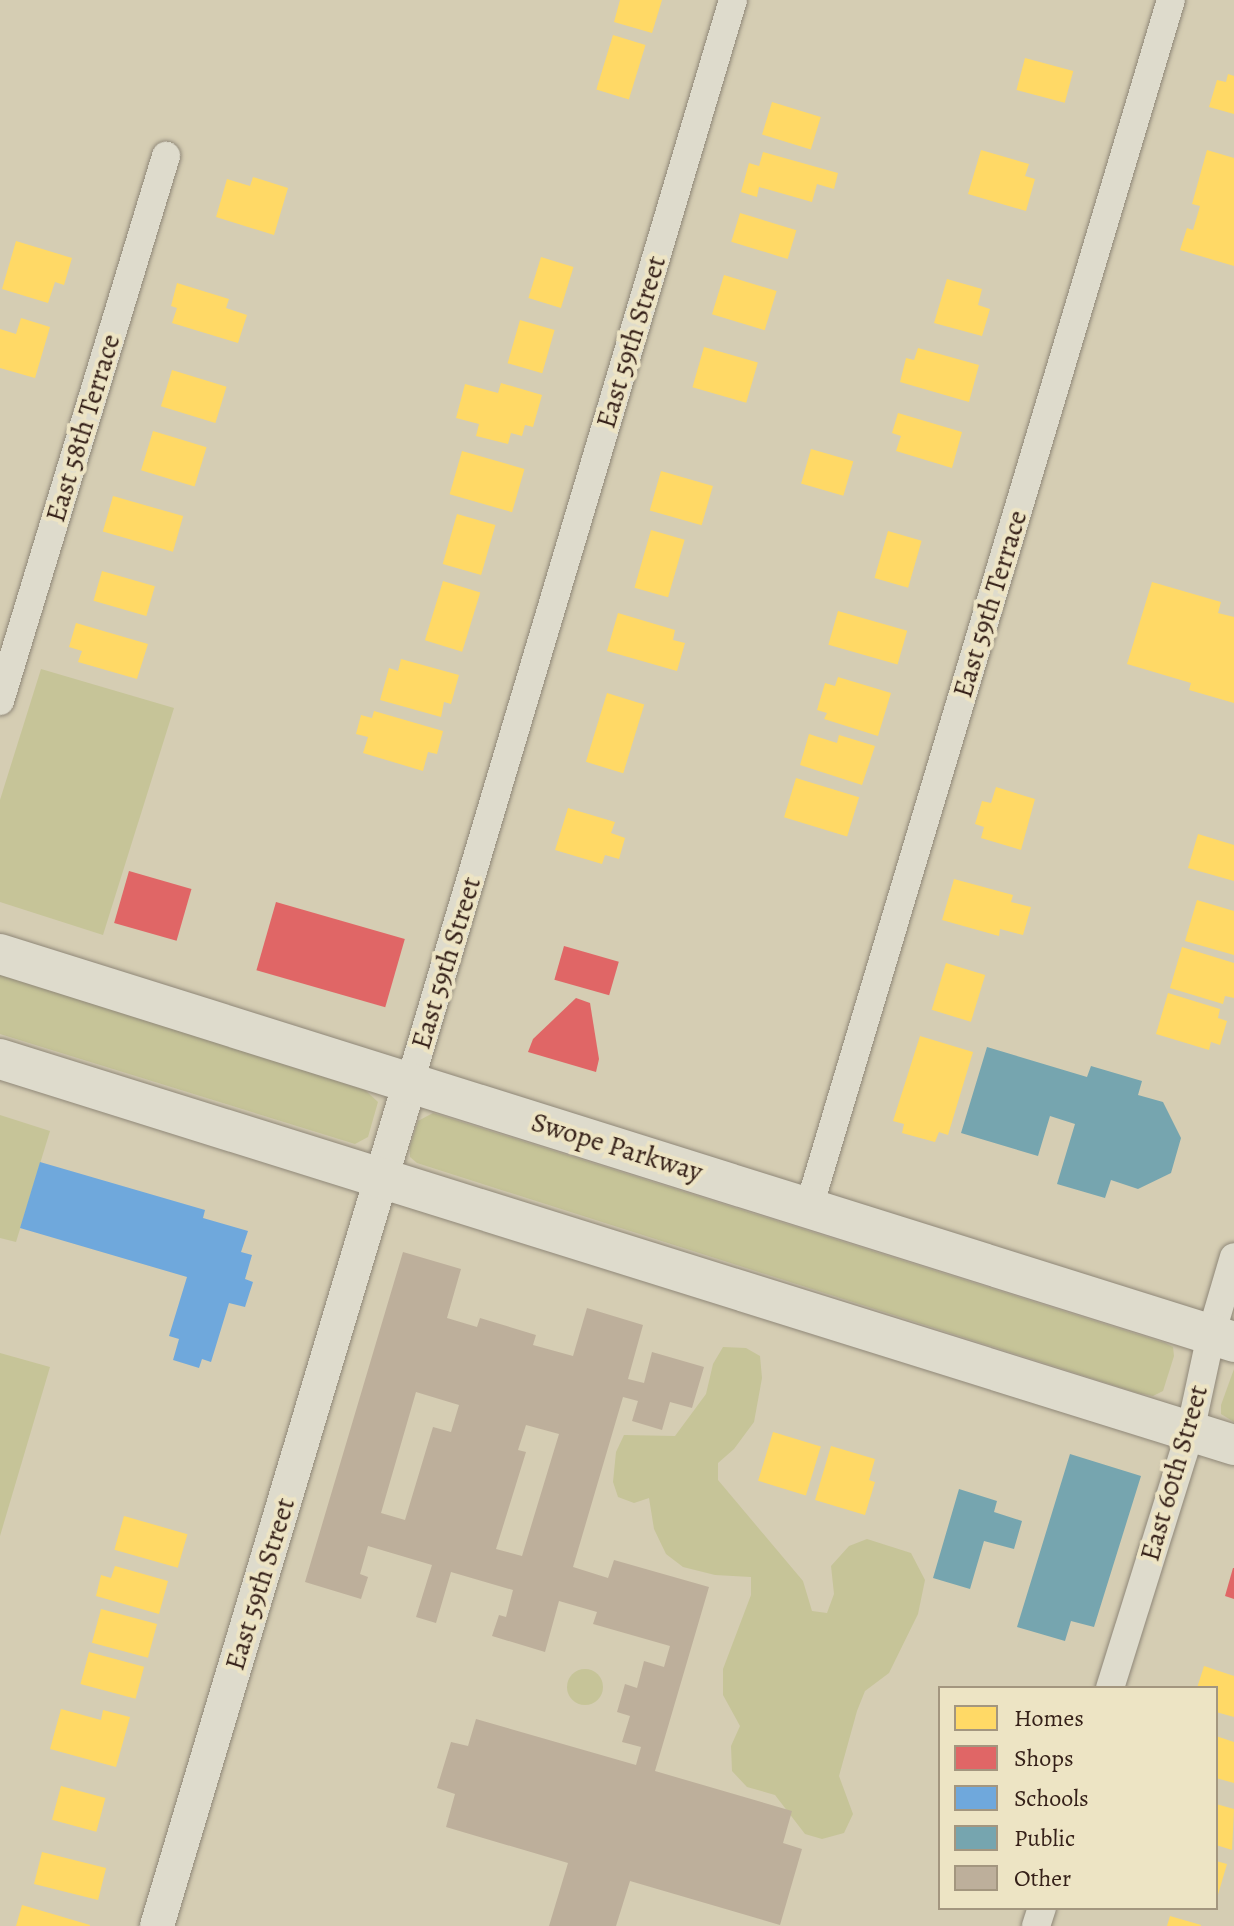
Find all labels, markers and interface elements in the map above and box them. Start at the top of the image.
street label: East 59th Street [589,252,673,432]
street label: East 58th Terrace [38,330,128,526]
street label: East 59th Terrace [946,506,1034,702]
street label: East 59th Street [404,873,488,1053]
street label: Swope Parkway [527,1105,707,1189]
street label: East 60th Street [1133,1381,1215,1565]
street label: East 59th Street [218,1494,302,1674]
legend [938,1686,1218,1910]
text: Homes [1014,1702,1084,1734]
text: Shops [1014,1742,1074,1774]
text: Schools [1014,1782,1089,1814]
text: Public [1014,1822,1075,1854]
text: Other [1014,1862,1071,1894]

